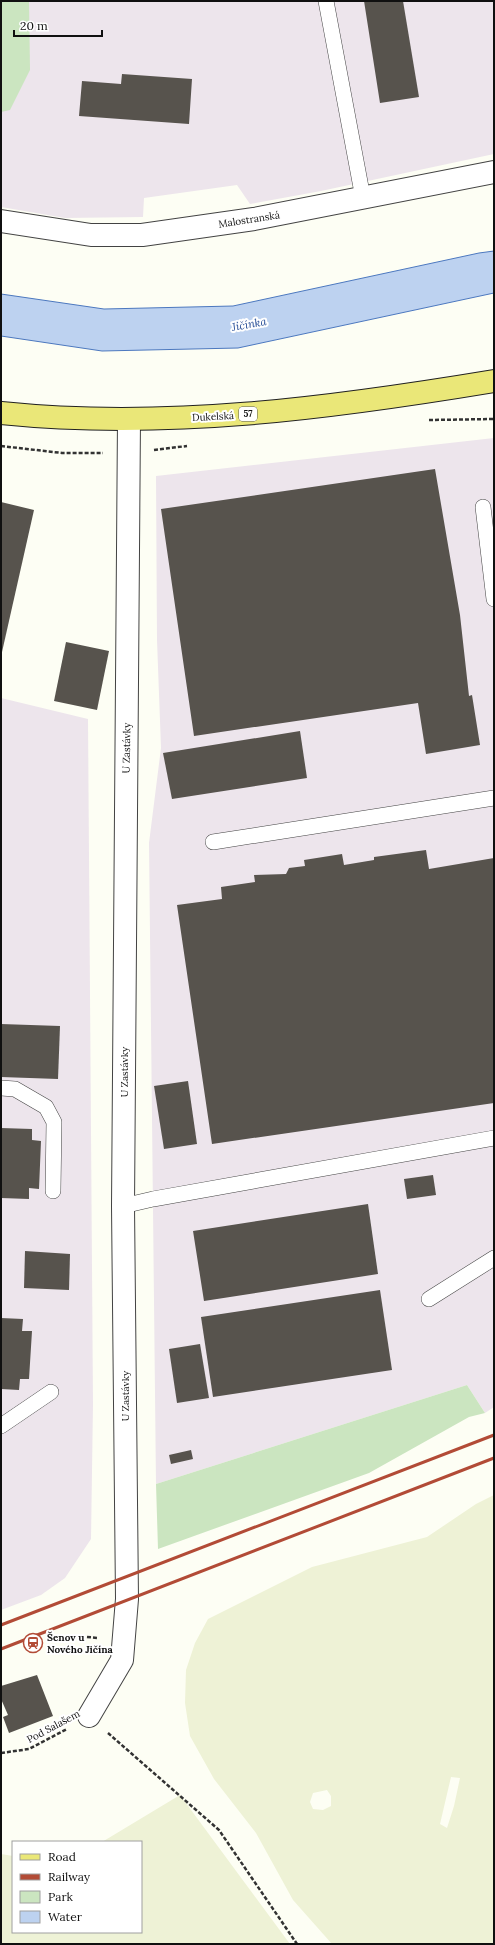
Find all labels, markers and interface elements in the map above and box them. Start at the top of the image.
scale bar [14,12,102,38]
text: 20 m [20,18,48,33]
street label: Malostranská [217,208,281,231]
water label: Jičínka [230,314,268,334]
road number: 57 [239,407,257,421]
street label: Dukelská [192,409,234,424]
street label: U Zastávky [120,722,133,773]
street label: U Zastávky [118,1046,131,1097]
street label: U Zastávky [119,1370,132,1421]
place label: Šenov u Nového Jičína [47,1631,114,1656]
station icon: Šenov u Nového Jičína [22,1632,44,1654]
street label: Pod Salašem [25,1707,82,1746]
legend [12,1841,142,1933]
text: Road [48,1849,76,1864]
text: Railway [48,1869,91,1884]
text: Park [48,1889,74,1904]
text: Water [48,1909,83,1924]

